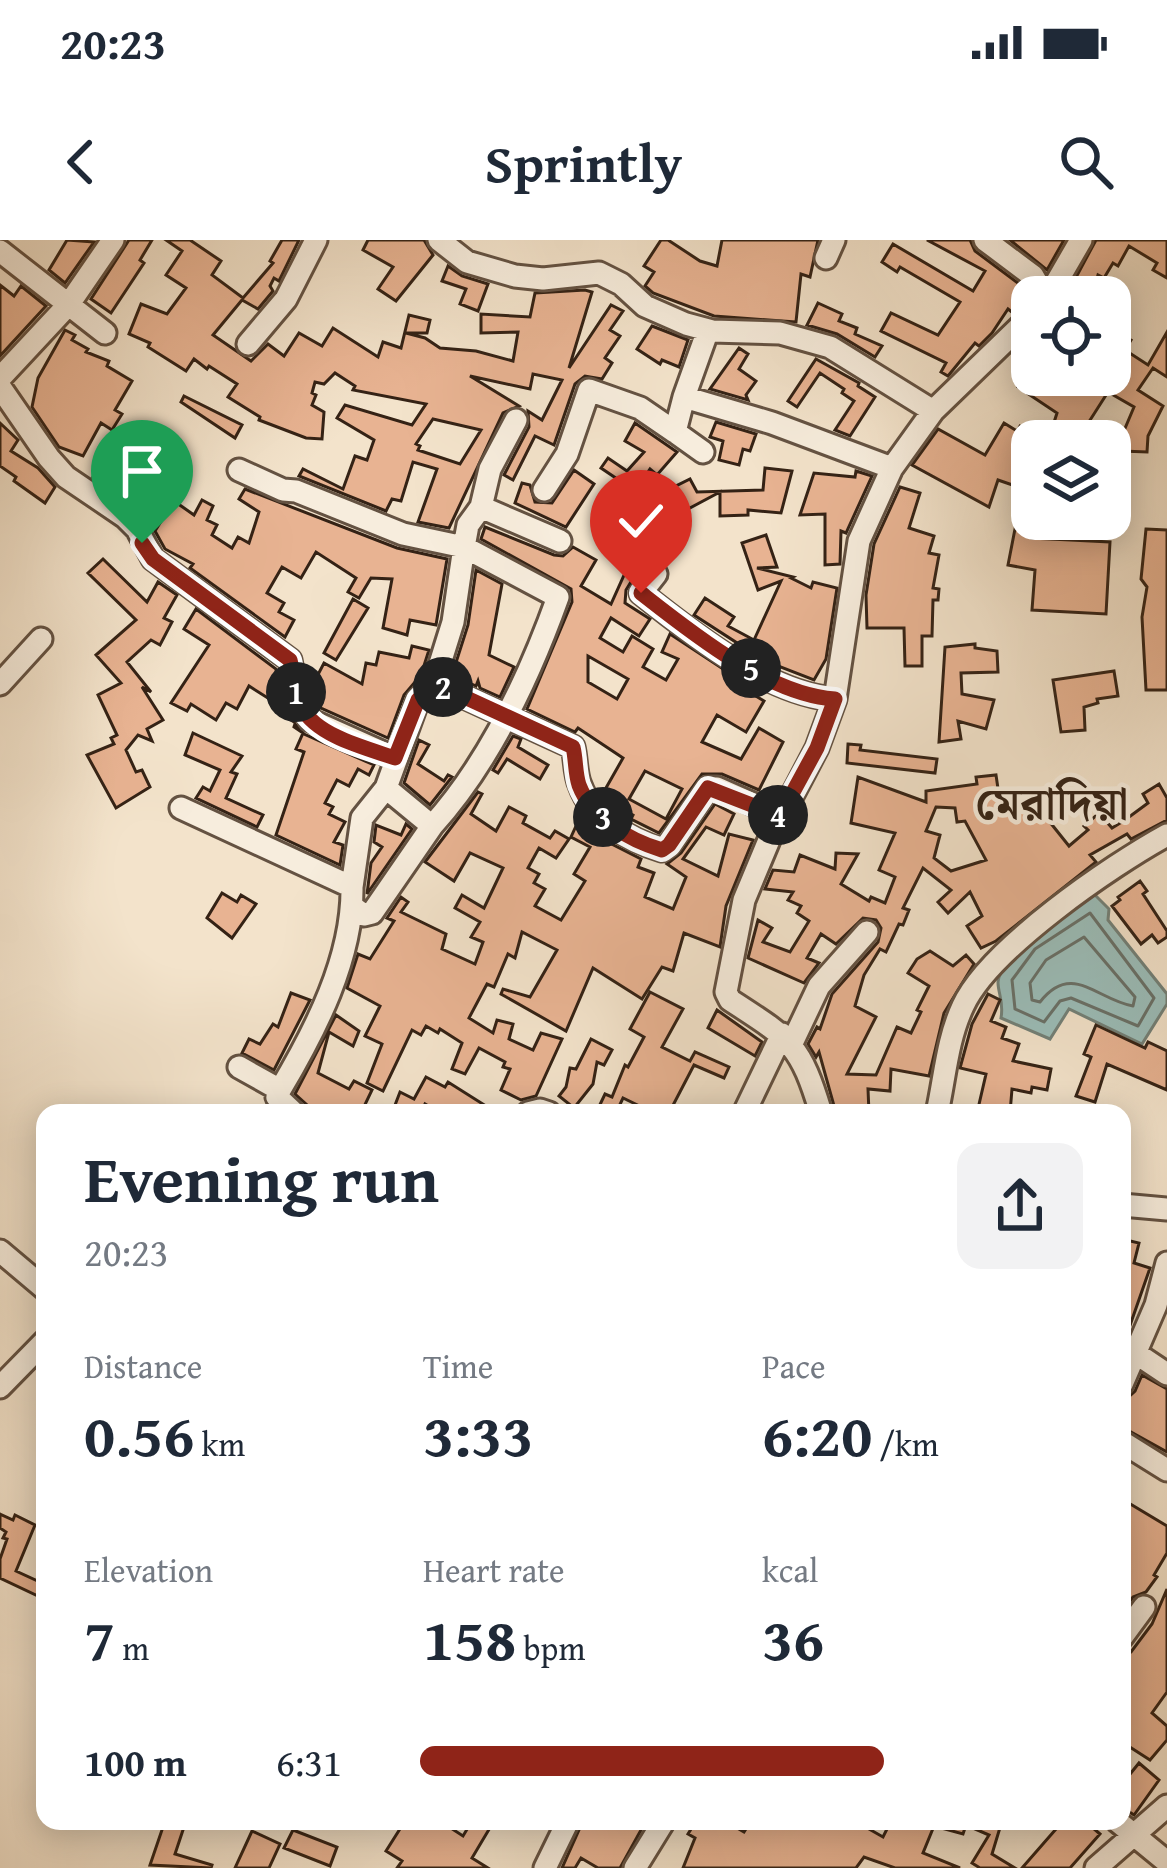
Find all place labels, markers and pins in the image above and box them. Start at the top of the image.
pin [91,420,193,543]
pin [590,470,692,593]
pin: 5 [721,638,781,698]
pin: 2 [413,657,473,717]
pin: 1 [266,662,326,722]
pin: 4 [748,785,808,845]
pin: 3 [573,787,633,847]

